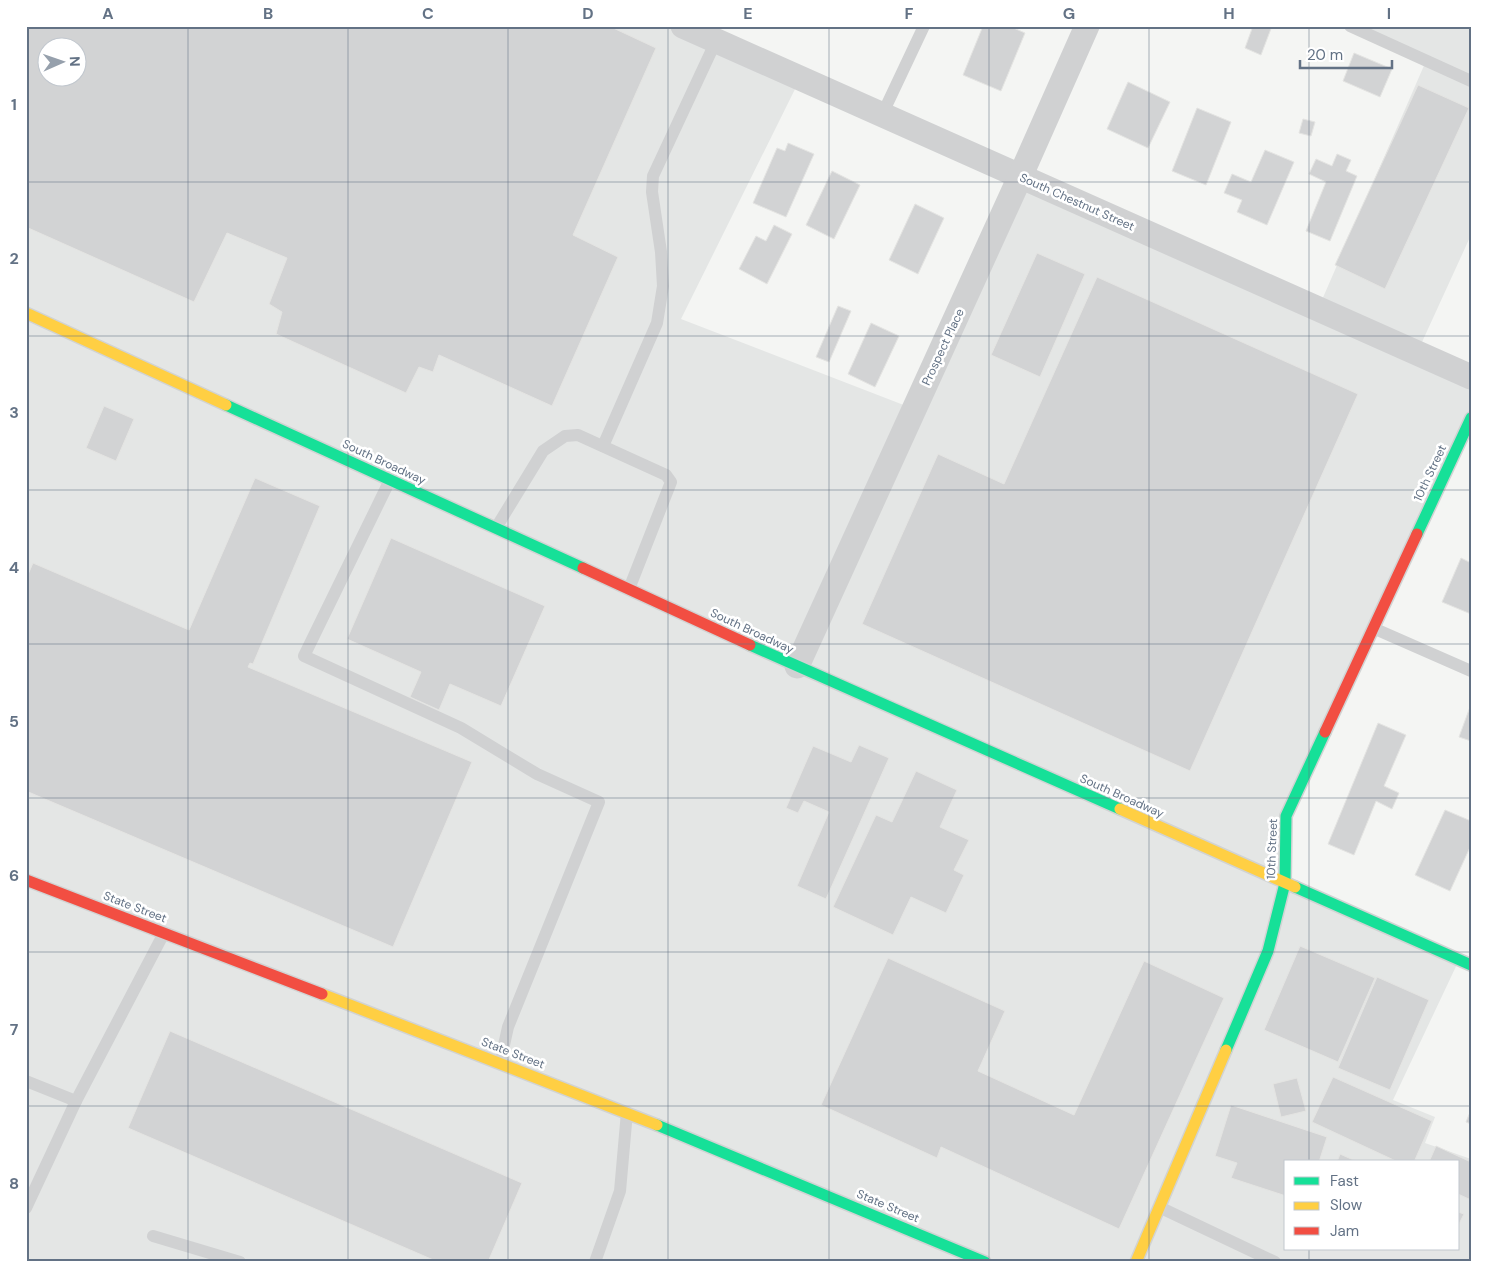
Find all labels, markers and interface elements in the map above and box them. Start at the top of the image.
text: A [102,3,114,24]
text: B [263,3,273,24]
text: C [422,3,434,24]
text: D [582,3,594,24]
text: E [743,3,753,24]
text: F [905,3,914,24]
text: G [1063,3,1075,24]
text: H [1223,3,1235,24]
text: I [1387,3,1391,24]
north arrow [38,38,88,88]
scale bar [1300,38,1392,70]
text: 20 m [1307,45,1343,65]
text: N [66,56,84,67]
text: 1 [11,94,17,115]
street label: South Chestnut Street [1017,169,1137,235]
text: 2 [9,248,19,269]
street label: Prospect Place [918,306,968,388]
text: 3 [9,402,19,423]
street label: South Broadway [340,436,429,488]
street label: 10th Street [1410,442,1450,504]
text: 4 [9,557,19,578]
street label: South Broadway [708,605,797,657]
text: 5 [9,711,19,732]
street label: South Broadway [1077,770,1167,822]
street label: 10th Street [1263,818,1281,880]
text: 6 [9,865,19,886]
street label: State Street [101,888,169,927]
text: 7 [10,1019,19,1040]
street label: State Street [479,1034,547,1073]
legend [1284,1160,1460,1250]
text: Fast [1330,1171,1359,1191]
text: 8 [9,1173,19,1194]
street label: State Street [854,1186,922,1226]
text: Slow [1330,1195,1363,1215]
text: Jam [1330,1221,1359,1241]

